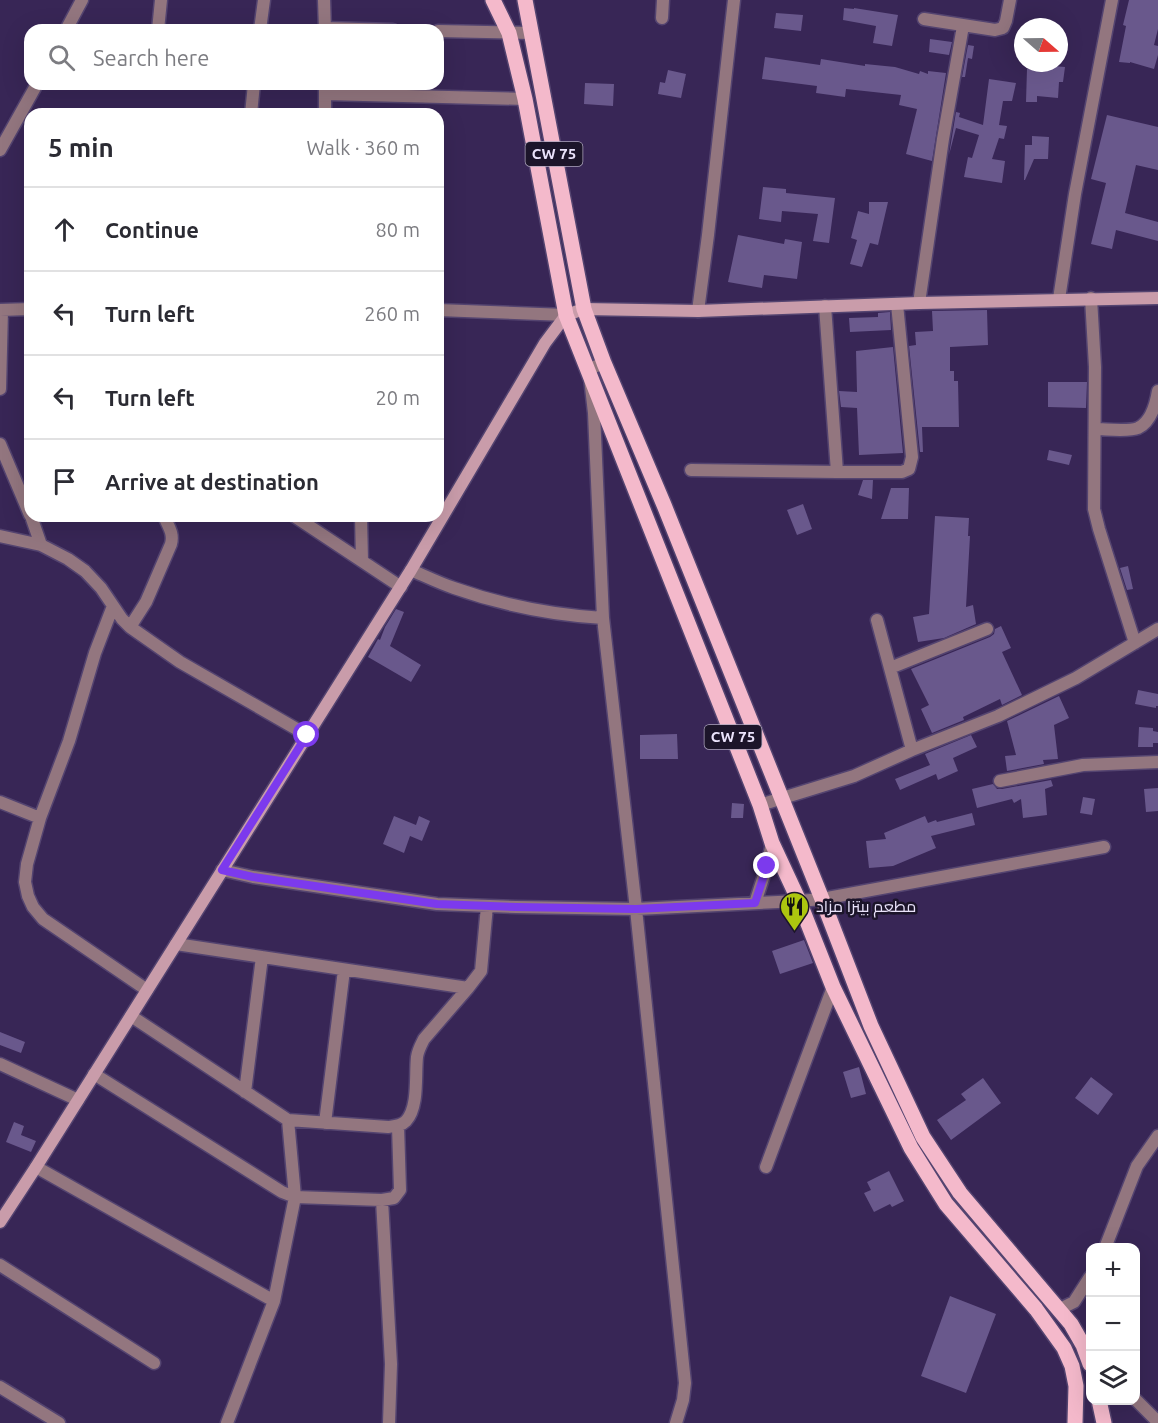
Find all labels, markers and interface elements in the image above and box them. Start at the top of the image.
north arrow [1014,18,1068,72]
search box [24,24,444,90]
icon: search [45,41,78,74]
text: Search here [93,45,209,70]
text: 5 min [48,133,114,162]
text: Walk · 360 m [307,136,420,159]
road number: CW 75 [526,142,582,166]
icon: ahead [48,213,81,246]
text: Continue [105,217,199,242]
text: 80 m [376,218,420,241]
icon: left [48,297,81,330]
text: Turn left [105,301,195,326]
text: 260 m [364,302,420,325]
icon: left [48,381,81,414]
text: Turn left [105,385,195,410]
text: 20 m [376,386,420,409]
icon: arrive [48,465,81,498]
text: Arrive at destination [105,469,319,494]
route start [293,721,319,747]
road number: CW 75 [704,725,762,749]
route end [753,852,779,878]
restaurant icon: مطعم بيتزا مزاد [779,890,811,932]
place label: مطعم بيتزا مزاد [816,897,916,918]
map controls [1086,1243,1140,1405]
button: + [1086,1243,1140,1297]
button: − [1086,1297,1140,1351]
button: layers [1086,1351,1140,1405]

